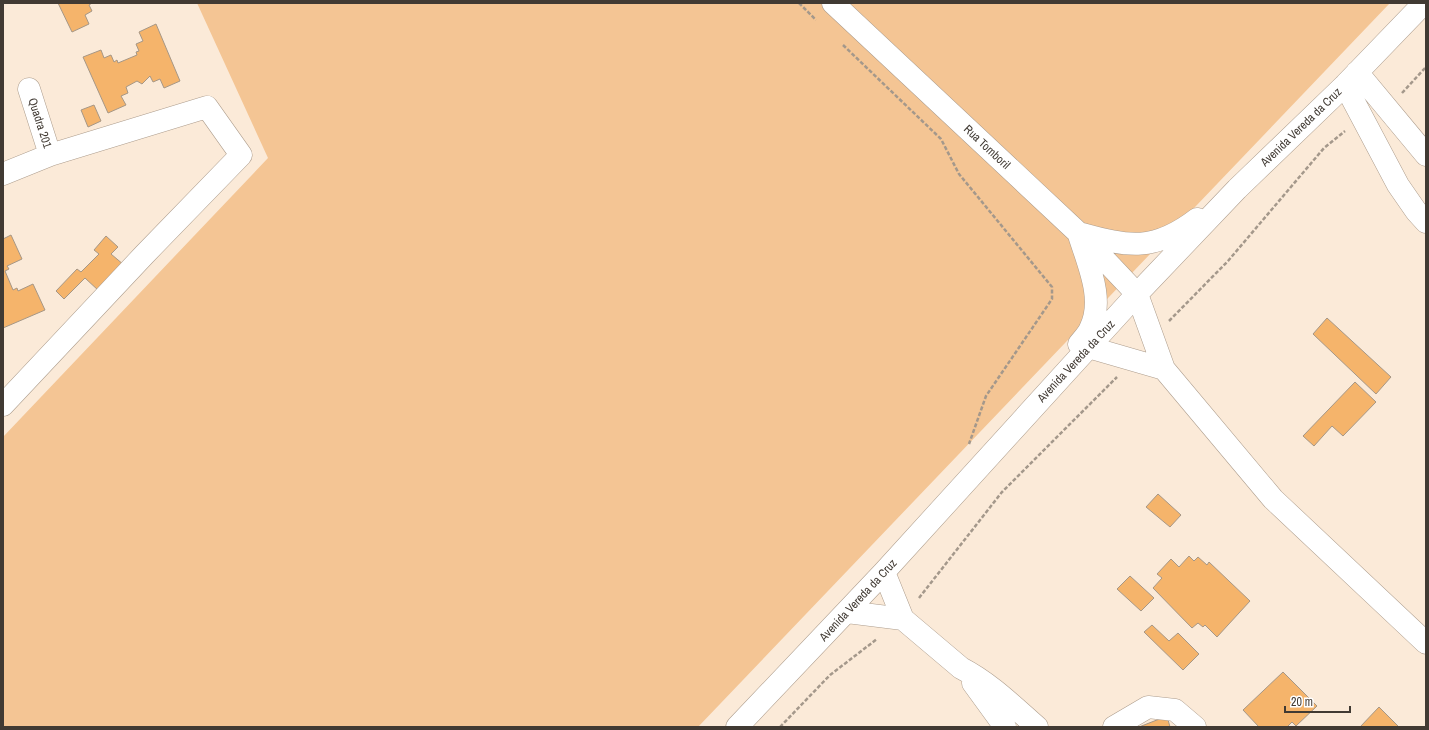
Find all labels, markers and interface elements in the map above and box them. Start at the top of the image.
street label: Avenida Vereda da Cruz [1256,84,1345,171]
street label: Quadra 201 [24,96,56,151]
street label: Rua Tomboril [960,121,1014,173]
street label: Avenida Vereda da Cruz [1033,316,1118,406]
street label: Avenida Vereda da Cruz [815,555,900,645]
scale bar [1285,688,1350,714]
text: 20 m [1291,694,1313,710]

